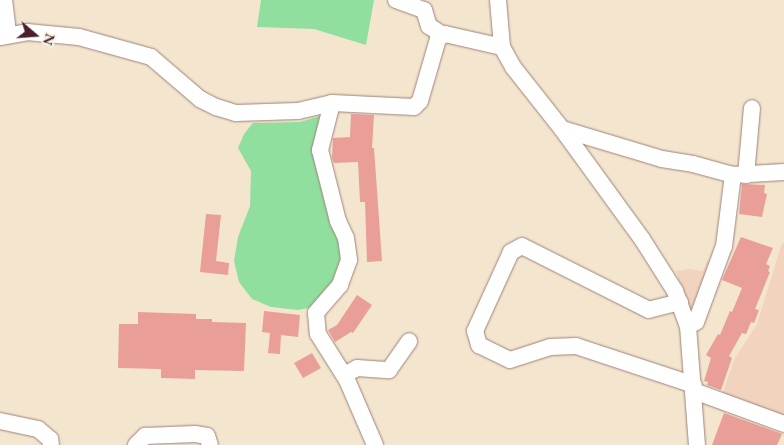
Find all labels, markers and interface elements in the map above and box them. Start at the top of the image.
north arrow [10,10,60,60]
text: N [39,31,60,48]

